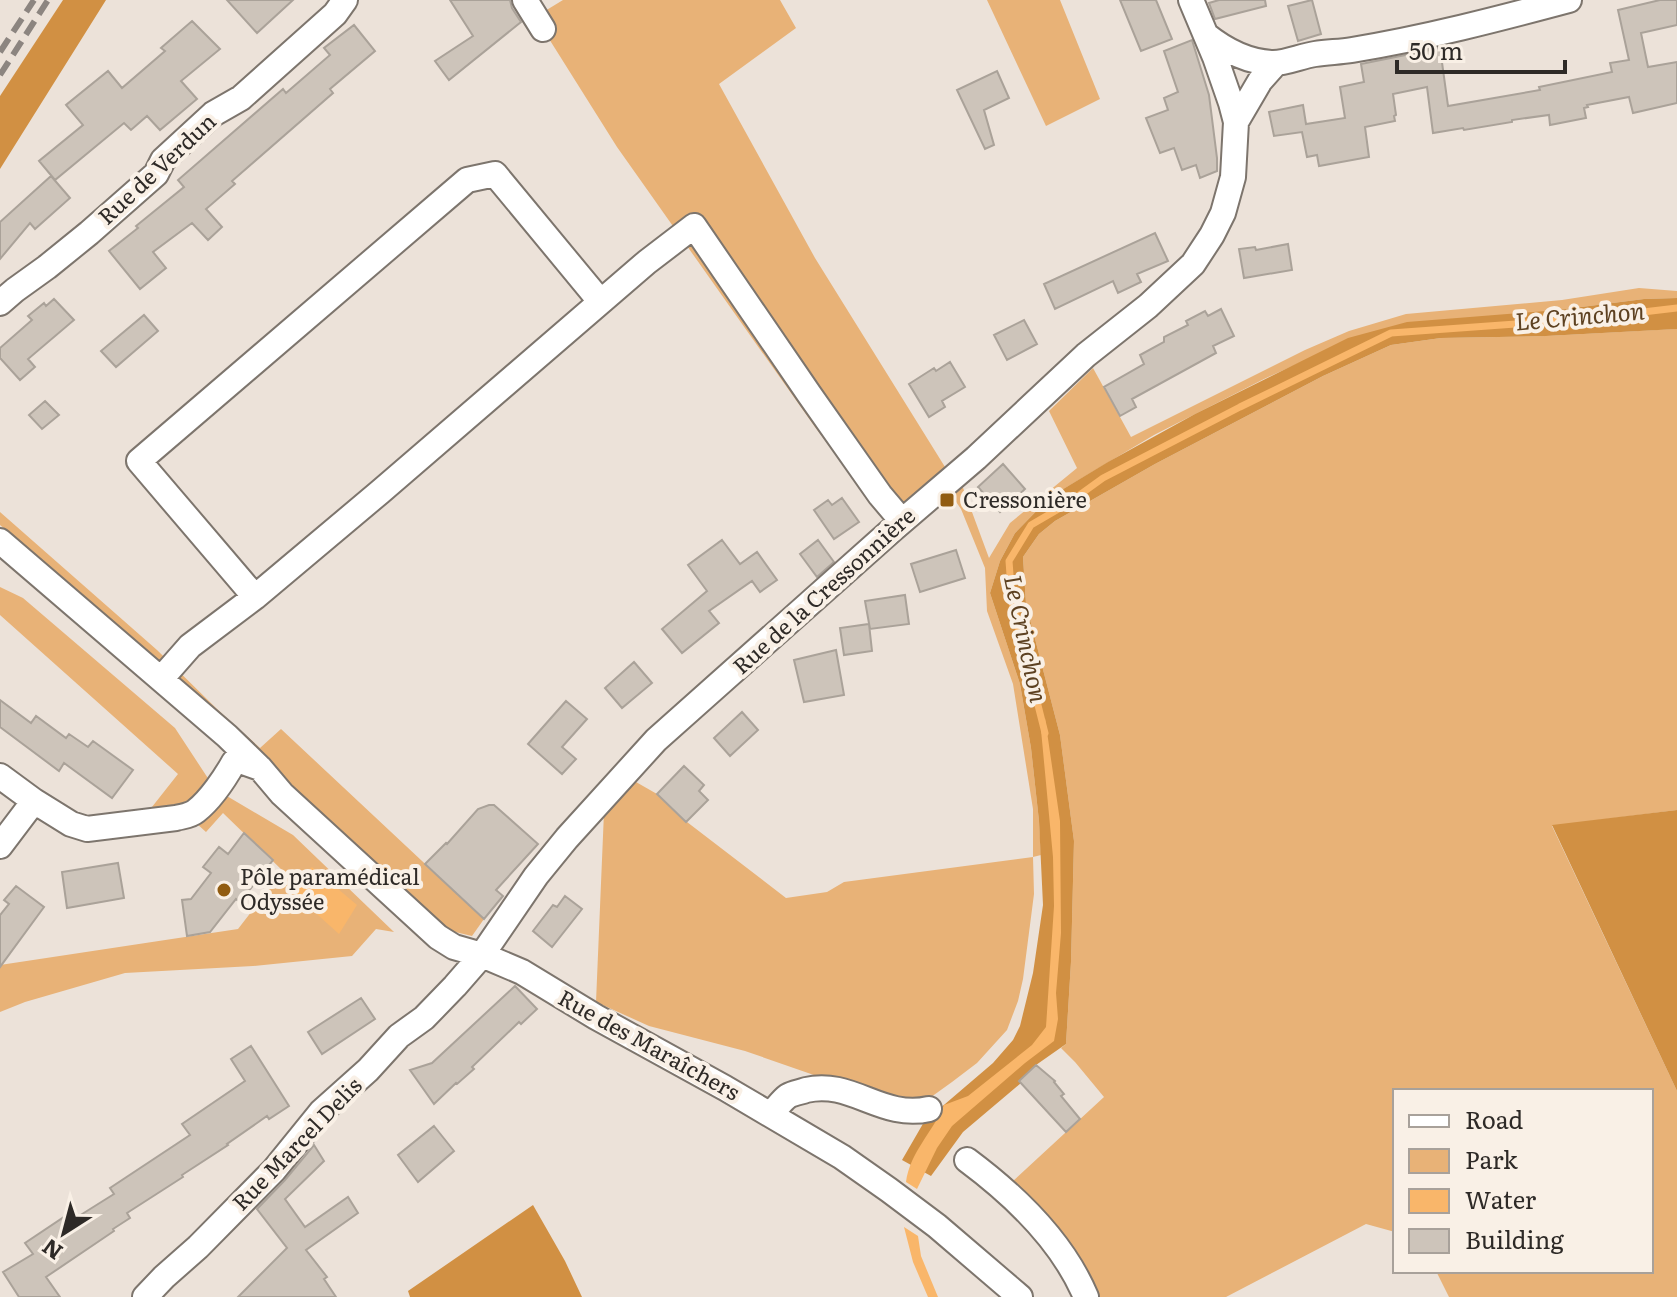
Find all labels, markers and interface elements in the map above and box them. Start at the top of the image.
scale bar [1397,24,1565,74]
text: 50 m [1409,32,1463,67]
street label: Rue de Verdun [90,104,222,231]
water label: Le Crinchon [1514,291,1646,338]
place label: Cressonière [963,482,1087,515]
marker: Cressonière [938,491,956,509]
street label: Rue de la Cressonnière [724,499,922,681]
water label: Le Crinchon [997,571,1058,706]
place label: Pôle paramédical Odyssée [240,859,420,917]
marker: Pôle paramédical Odyssée [215,881,233,899]
street label: Rue des Maraîchers [553,980,747,1107]
street label: Rue Marcel Delis [223,1069,368,1217]
legend [1393,1089,1653,1273]
text: Road [1465,1101,1524,1136]
text: Park [1465,1141,1518,1176]
text: Water [1465,1181,1537,1216]
north arrow [24,1193,104,1273]
text: Building [1465,1221,1564,1256]
text: N [34,1232,69,1269]

